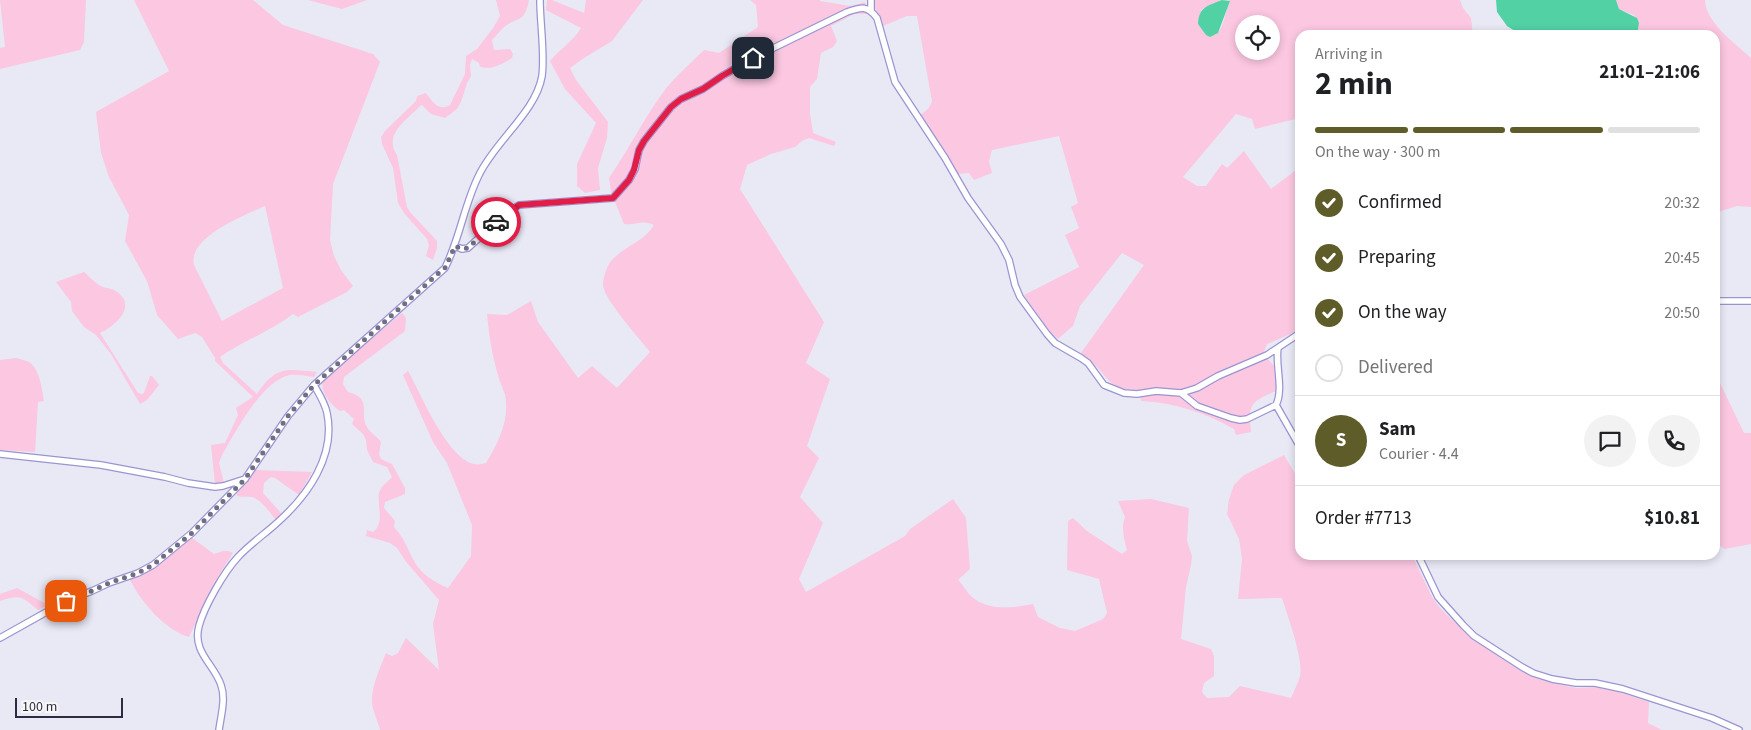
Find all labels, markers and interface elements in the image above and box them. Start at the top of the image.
map controls [1235,15,1280,60]
button: locate [1235,15,1280,60]
pin [732,37,774,79]
text: Arriving in [1315,43,1383,65]
icon: home [739,44,767,72]
text: 21:01–21:06 [1599,59,1700,86]
text: 2 min [1315,61,1393,107]
text: On the way · 300 m [1315,141,1440,163]
icon: check [1315,189,1343,217]
text: Confirmed [1358,189,1442,216]
text: 20:32 [1664,192,1700,214]
courier [471,197,521,247]
icon: car [482,208,510,236]
icon: check [1315,244,1343,272]
text: Preparing [1358,244,1436,271]
text: 20:45 [1664,247,1700,269]
icon: check [1315,299,1343,327]
text: On the way [1358,299,1447,326]
text: 20:50 [1664,302,1700,324]
text: Delivered [1358,354,1433,381]
button: chat [1584,415,1636,467]
button: phone [1648,415,1700,467]
text: Sam [1379,416,1416,443]
text: S [1336,427,1346,454]
text: Courier · 4.4 [1379,443,1459,465]
text: Order #7713 [1315,505,1412,532]
text: $10.81 [1644,505,1700,532]
pin [45,580,87,622]
icon: bag [52,587,80,615]
scale bar [15,695,122,718]
text: 100 m [22,697,57,717]

